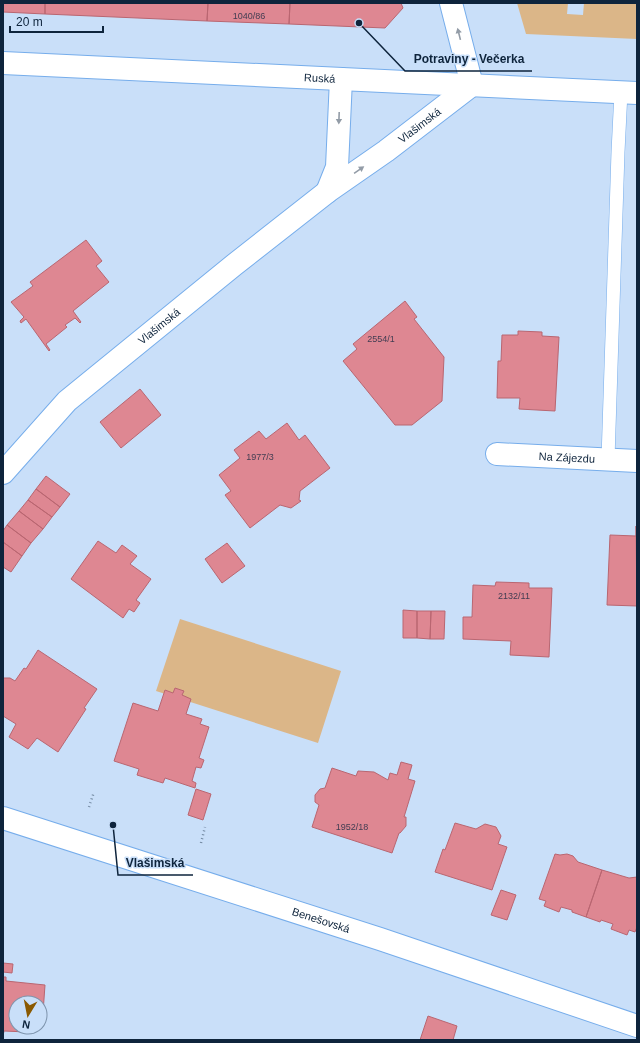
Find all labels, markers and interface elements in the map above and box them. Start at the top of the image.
scale bar [10,8,103,34]
house number: 1040/86 [233,11,265,21]
text: 20 m [16,15,43,29]
one-way arrow [455,28,461,40]
callout: Potraviny - Večerka [405,47,532,71]
text: Potraviny - Večerka [414,52,525,66]
street label: Ruská [304,71,336,85]
street label: Vlašimská [396,105,444,145]
one-way arrow [336,112,343,124]
one-way arrow [354,166,365,174]
street label: Vlašimská [136,305,183,347]
house number: 2554/1 [367,334,395,344]
street label: Na Zájezdu [538,450,595,465]
house number: 1977/3 [246,452,274,462]
house number: 2132/11 [498,591,530,601]
house number: 1952/18 [336,822,368,832]
callout: Vlašimská [118,851,193,875]
text: Vlašimská [126,856,185,870]
street label: Benešovská [291,905,352,935]
north arrow [8,995,48,1035]
text: N [21,1018,31,1031]

